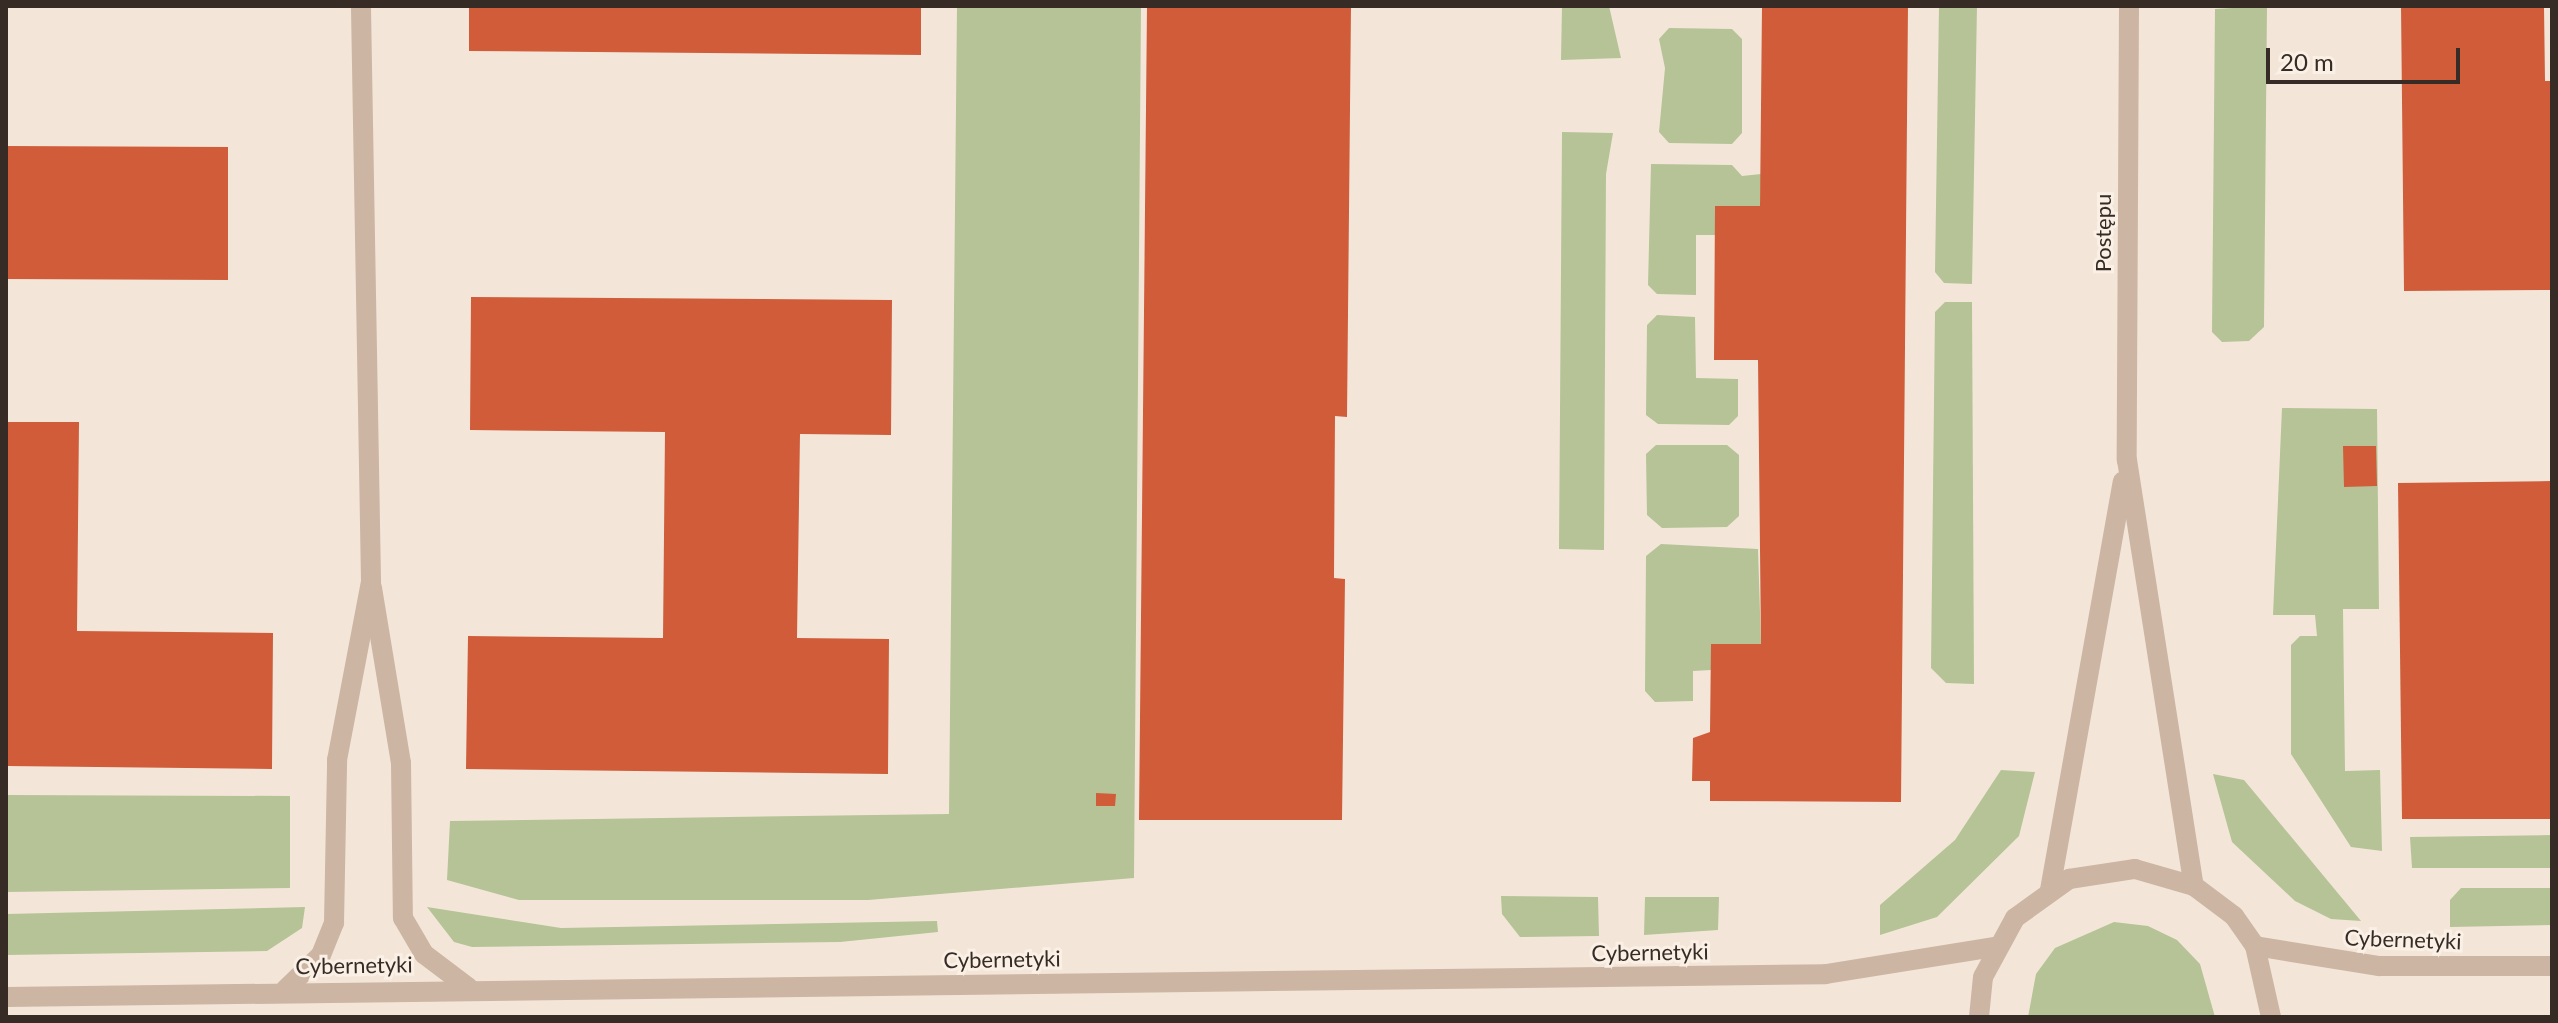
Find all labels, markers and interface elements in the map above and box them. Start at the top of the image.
scale bar [2270,32,2464,82]
text: 20 m [2280,47,2334,76]
street label: Postępu [2090,194,2116,272]
street label: Cybernetyki [2344,924,2462,954]
street label: Cybernetyki [1591,938,1709,966]
street label: Cybernetyki [943,945,1061,973]
street label: Cybernetyki [295,951,413,979]

